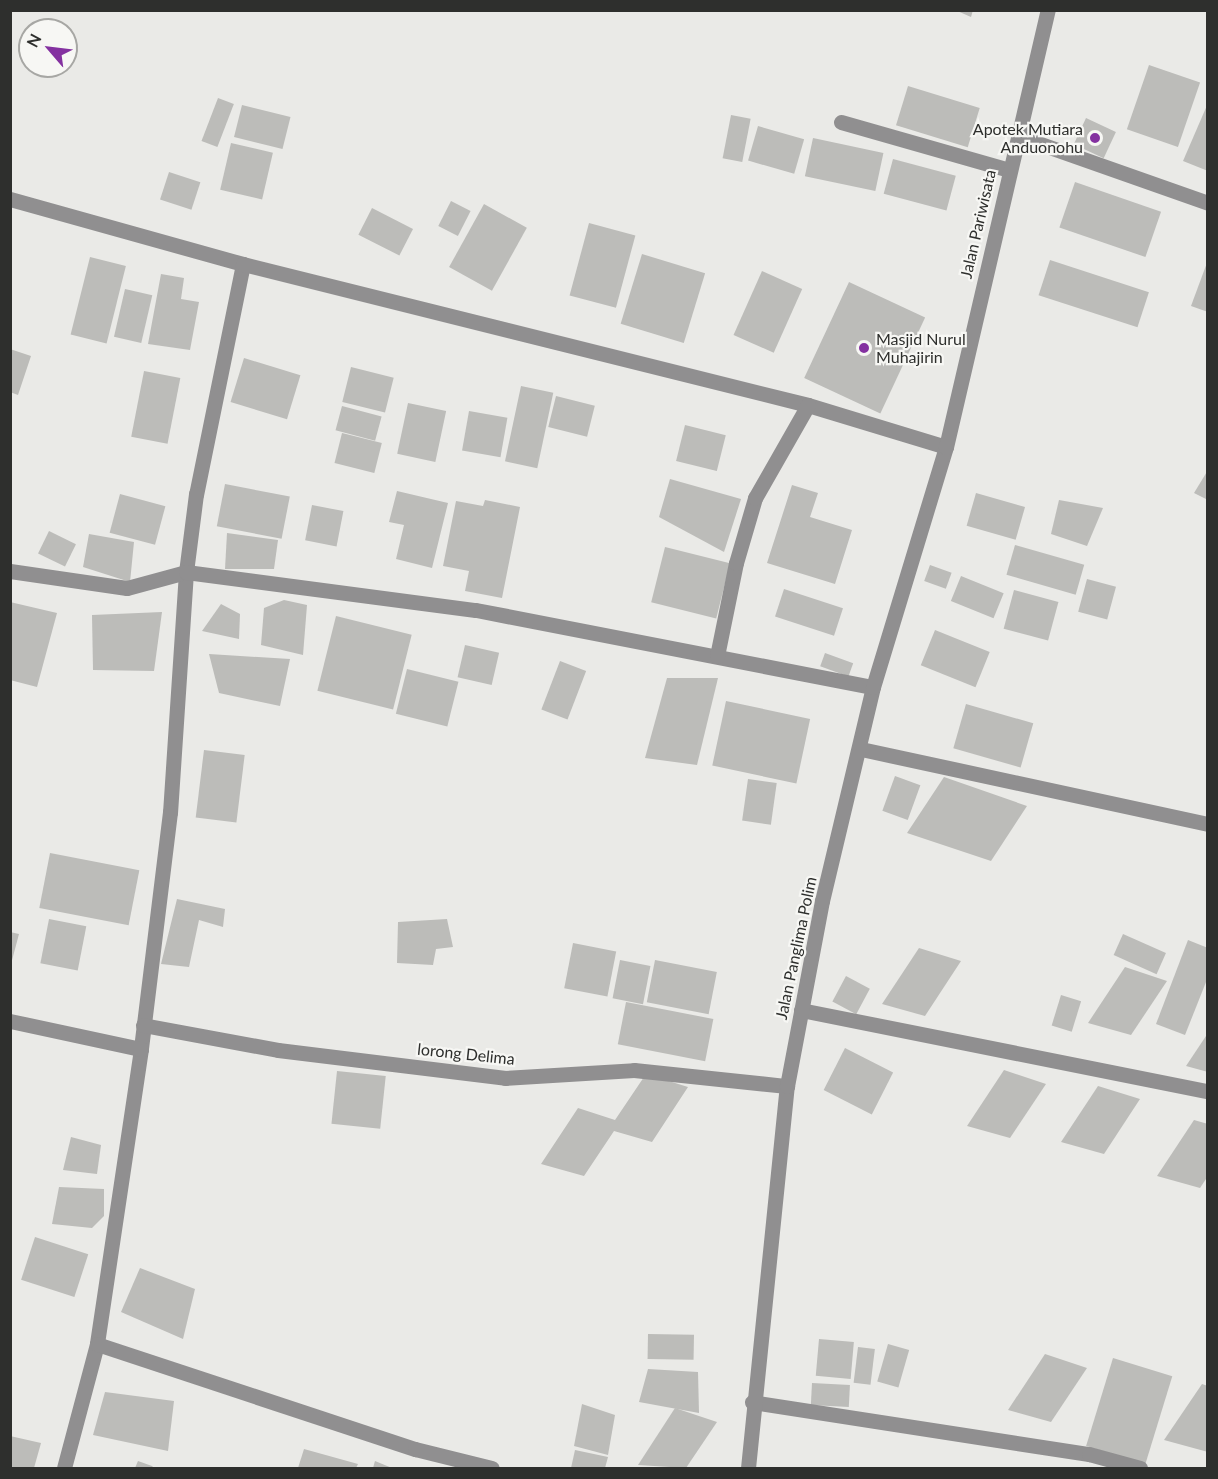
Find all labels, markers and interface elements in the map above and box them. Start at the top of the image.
north arrow [18,18,78,78]
text: N [22,30,45,50]
place label: Apotek Mutiara Anduonohu [973,119,1083,157]
marker: Apotek Mutiara Anduonohu [1088,131,1102,145]
street label: Jalan Pariwisata [956,168,1000,280]
place label: Masjid Nurul Muhajirin [876,329,966,367]
marker: Masjid Nurul Muhajirin [857,341,871,355]
street label: Jalan Panglima Polim [771,875,821,1021]
street label: lorong Delima [416,1039,516,1069]

